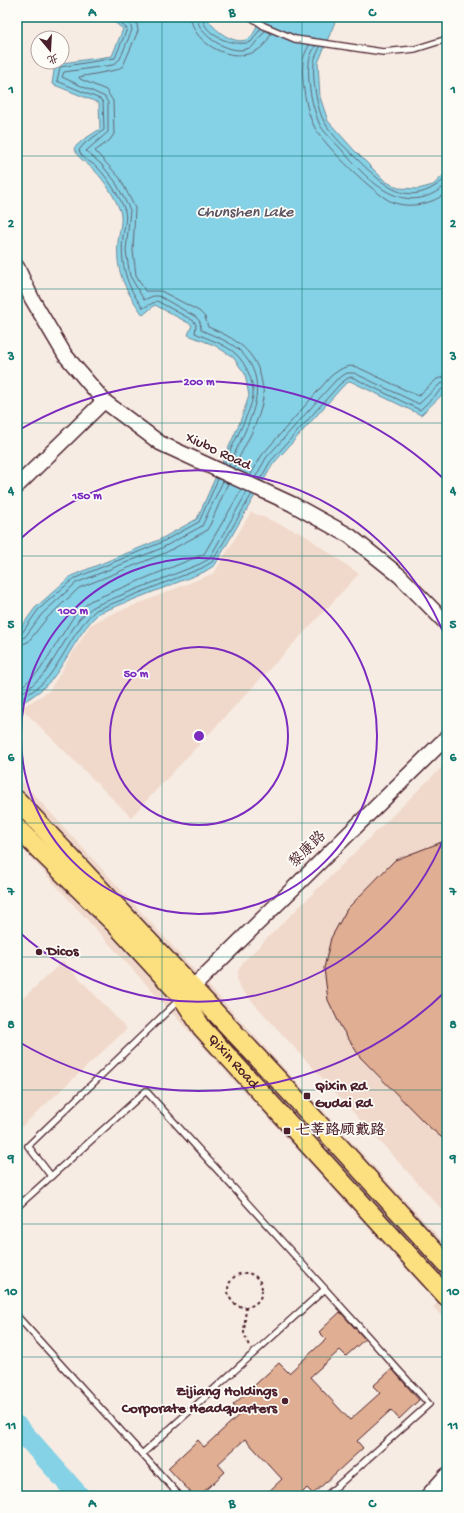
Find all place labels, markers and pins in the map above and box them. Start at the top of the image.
centre of rings [192,729,206,743]
place label: Dicos [45,943,80,961]
marker: Dicos [34,947,44,957]
place label: Qixin Rd Gudai Rd [315,1078,374,1113]
marker: Qixin Rd Gudai Rd [302,1091,312,1101]
place label: 七莘路顾戴路 [295,1122,385,1140]
marker: 七莘路顾戴路 [282,1126,292,1136]
place label: Zijiang Holdings Corporate Headquarters [121,1383,278,1418]
marker: Zijiang Holdings Corporate Headquarters [280,1396,290,1406]

